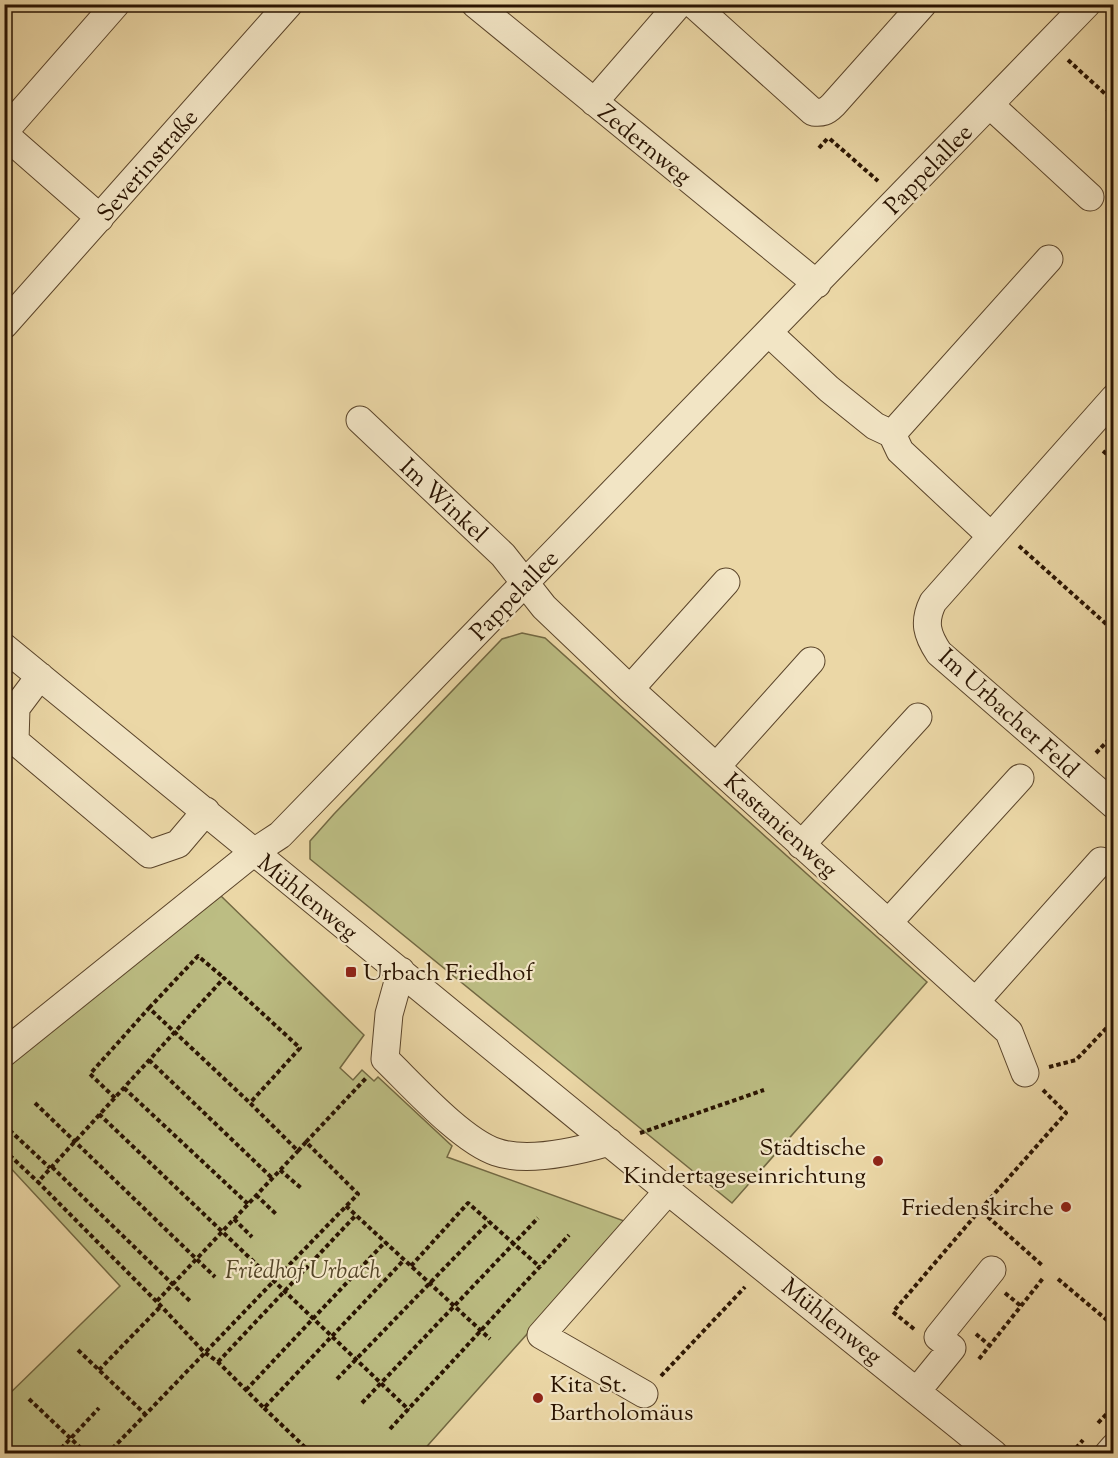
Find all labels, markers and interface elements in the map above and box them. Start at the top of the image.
street label: Zedernweg [590,97,698,194]
street label: Severinstraße [90,102,207,230]
street label: Pappelallee [877,117,982,223]
street label: Im Winkel [391,452,494,551]
street label: Pappelallee [463,543,568,649]
street label: Im Urbacher Feld [930,642,1086,787]
street label: Kastanienweg [715,766,844,887]
street label: Mühlenweg [249,847,365,950]
place label: Urbach Friedhof [363,957,535,991]
marker: Urbach Friedhof [344,965,358,979]
place label: Städtische Kindertageseinrichtung [623,1132,866,1194]
marker: Städtische Kindertageseinrichtung [871,1154,885,1168]
place label: Friedenskirche [902,1192,1054,1226]
marker: Friedenskirche [1059,1200,1073,1214]
park label: Friedhof Urbach [225,1255,381,1289]
street label: Mühlenweg [773,1271,889,1374]
place label: Kita St. Bartholomäus [550,1369,693,1431]
marker: Kita St. Bartholomäus [531,1391,545,1405]

